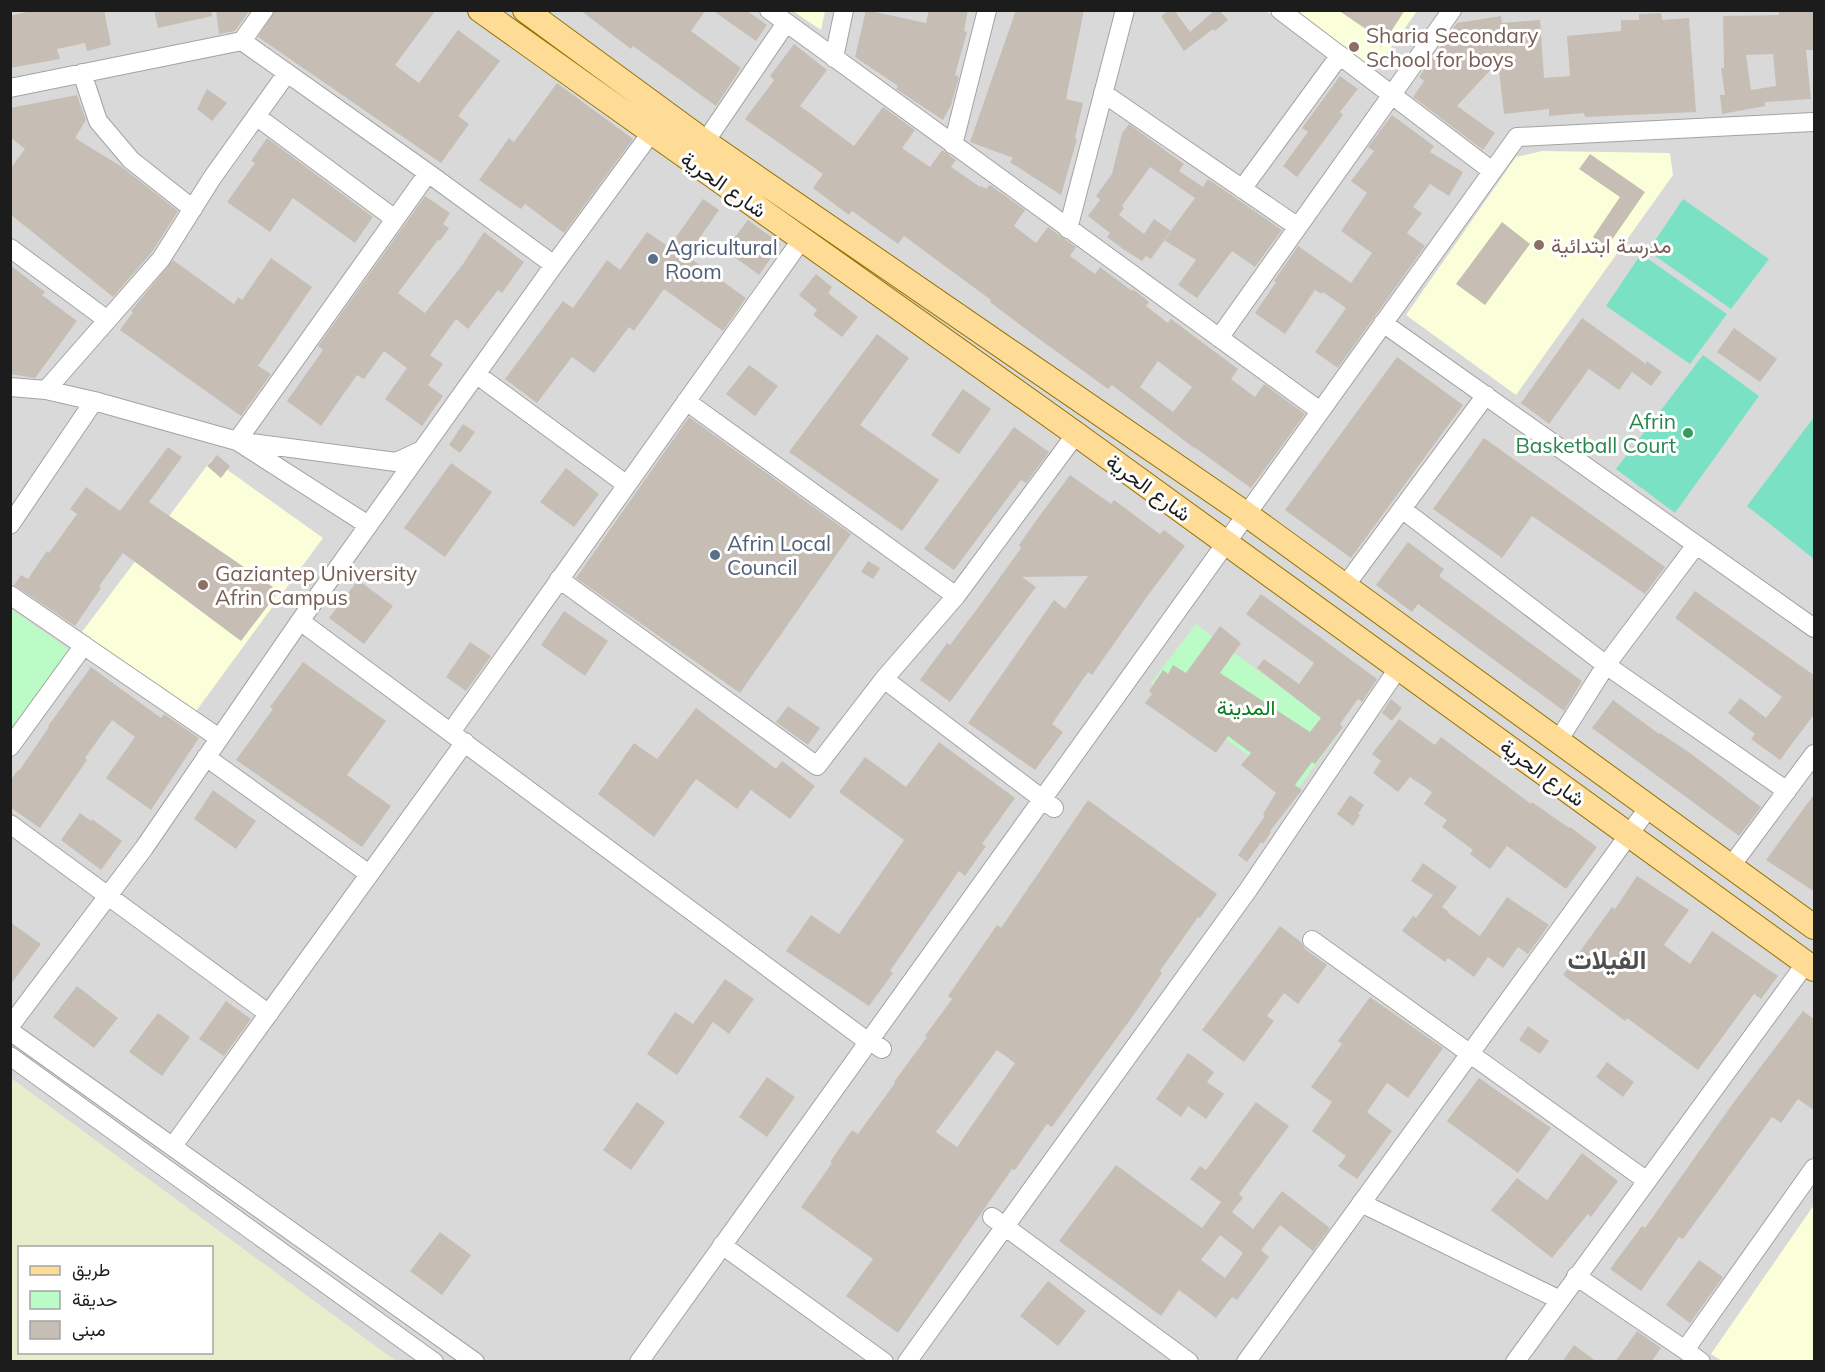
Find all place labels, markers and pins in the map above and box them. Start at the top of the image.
place label: Sharia Secondary School for boys [1366,22,1538,72]
marker: Sharia Secondary School for boys [1347,40,1361,54]
place label: مدرسة ابتدائية [1551,232,1671,259]
place label: Agricultural Room [665,234,778,284]
marker: مدرسة ابتدائية [1532,238,1546,252]
marker: Agricultural Room [646,252,660,266]
place label: Afrin Basketball Court [1515,408,1676,458]
marker: Afrin Basketball Court [1681,426,1695,440]
place label: Afrin Local Council [727,530,831,580]
marker: Afrin Local Council [708,548,722,562]
place label: Gaziantep University Afrin Campus [215,560,417,610]
marker: Gaziantep University Afrin Campus [196,578,210,592]

